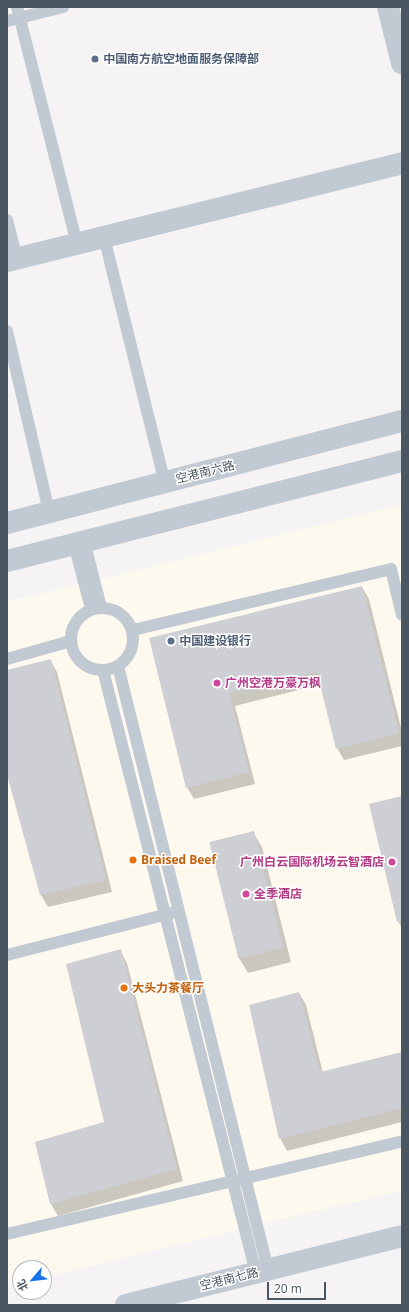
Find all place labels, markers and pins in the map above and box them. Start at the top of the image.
place label: 中国南方航空地面服务保障部 [103,52,259,66]
marker: 中国南方航空地面服务保障部 [90,54,100,64]
place label: 中国建设银行 [179,634,251,648]
marker: 中国建设银行 [166,636,176,646]
place label: 广州空港万豪万枫 [225,676,321,690]
marker: 广州空港万豪万枫 [212,678,222,688]
place label: Braised Beef [141,853,216,867]
marker: Braised Beef [128,855,138,865]
place label: 广州白云国际机场云智酒店 [240,855,384,869]
marker: 广州白云国际机场云智酒店 [387,857,397,867]
place label: 全季酒店 [254,887,302,901]
marker: 全季酒店 [241,889,251,899]
place label: 大头力茶餐厅 [132,981,204,995]
marker: 大头力茶餐厅 [119,983,129,993]

